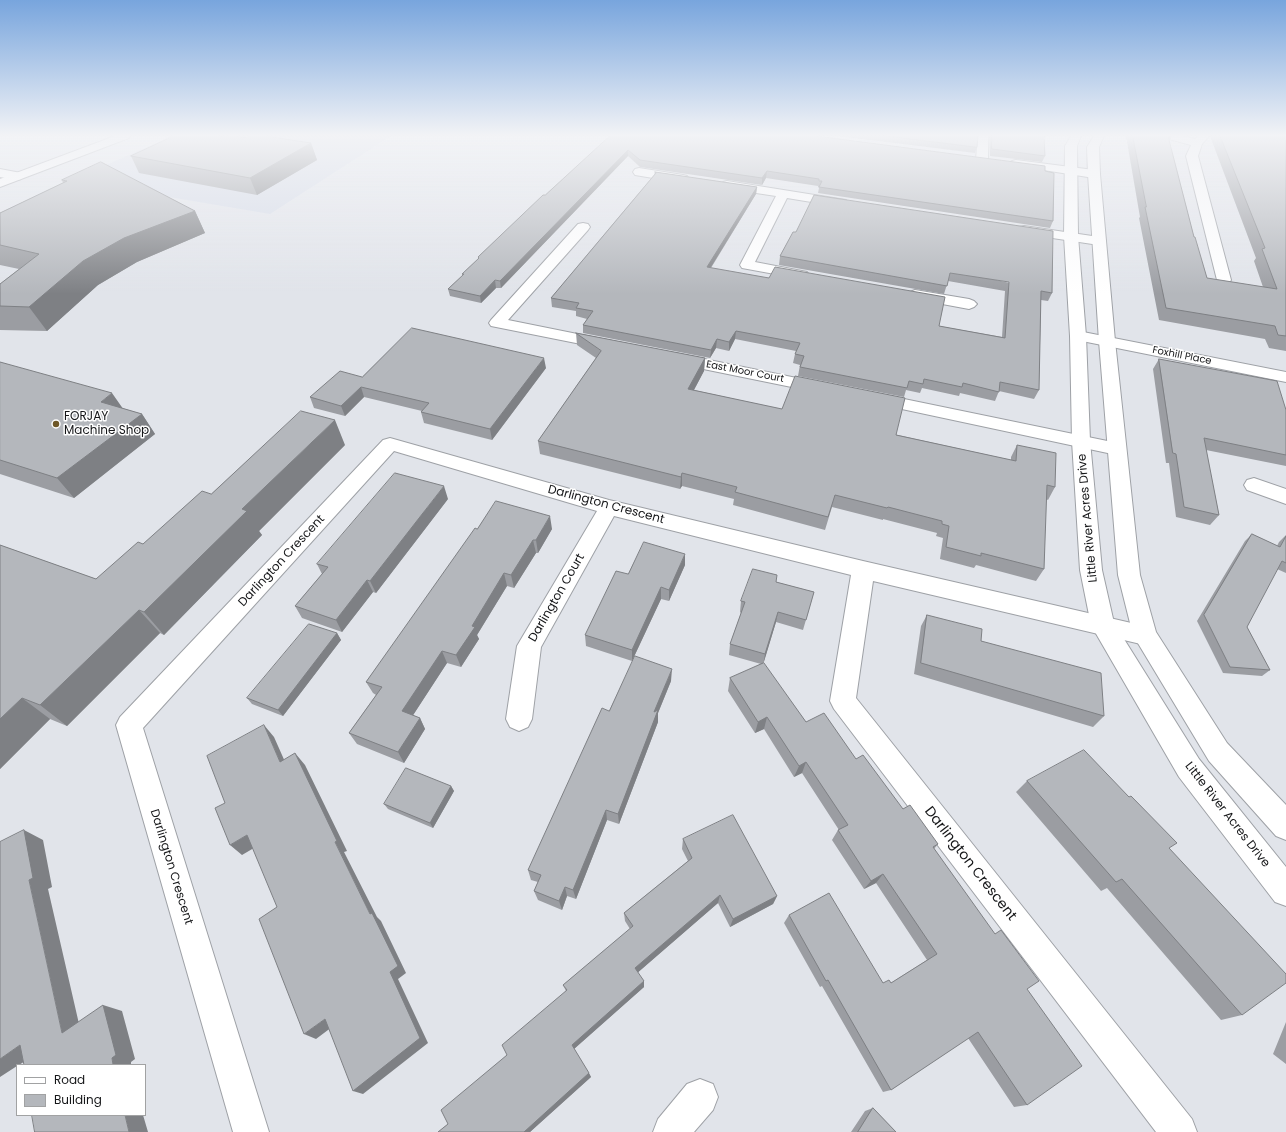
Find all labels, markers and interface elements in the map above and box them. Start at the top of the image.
street label: Foxhill Place [1151,344,1213,368]
street label: East Moor Court [705,359,785,385]
place label: FORJAY Machine Shop [64,410,149,438]
marker: FORJAY Machine Shop [51,419,61,429]
street label: Little River Acres Drive [1075,453,1101,583]
street label: Darlington Crescent [546,483,666,527]
street label: Darlington Crescent [236,512,328,610]
street label: Darlington Court [526,551,588,645]
street label: Little River Acres Drive [1181,760,1273,870]
street label: Darlington Crescent [920,804,1020,924]
street label: Darlington Crescent [147,808,195,926]
legend [16,1064,146,1116]
text: Road [54,1071,85,1088]
text: Building [54,1091,102,1108]

